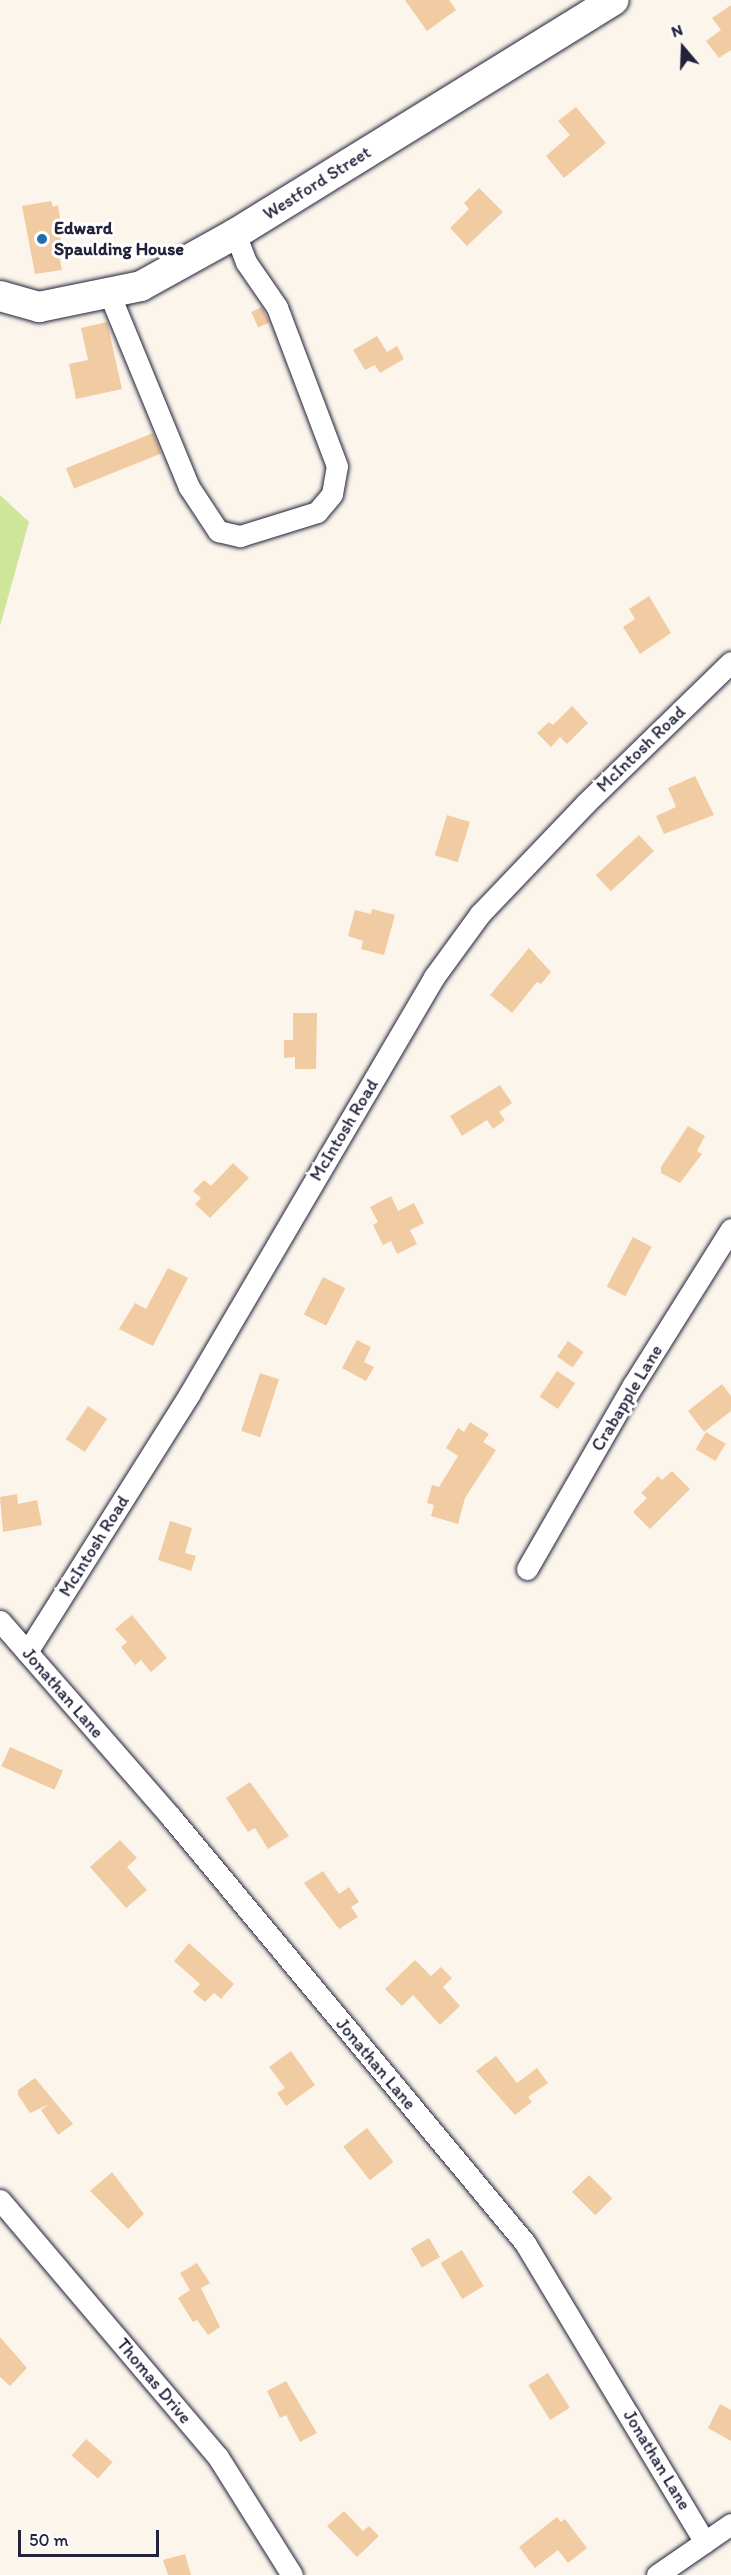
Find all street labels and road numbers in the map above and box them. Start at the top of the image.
street label: Westford Street [259,141,375,225]
street label: McIntosh Road [592,701,690,797]
street label: McIntosh Road [305,1075,383,1185]
street label: Crabapple Lane [587,1341,667,1455]
street label: McIntosh Road [54,1492,134,1600]
street label: Jonathan Lane [18,1643,108,1743]
street label: Jonathan Lane [331,2013,421,2115]
street label: Thomas Drive [112,2334,196,2428]
street label: Jonathan Lane [618,2406,696,2514]

